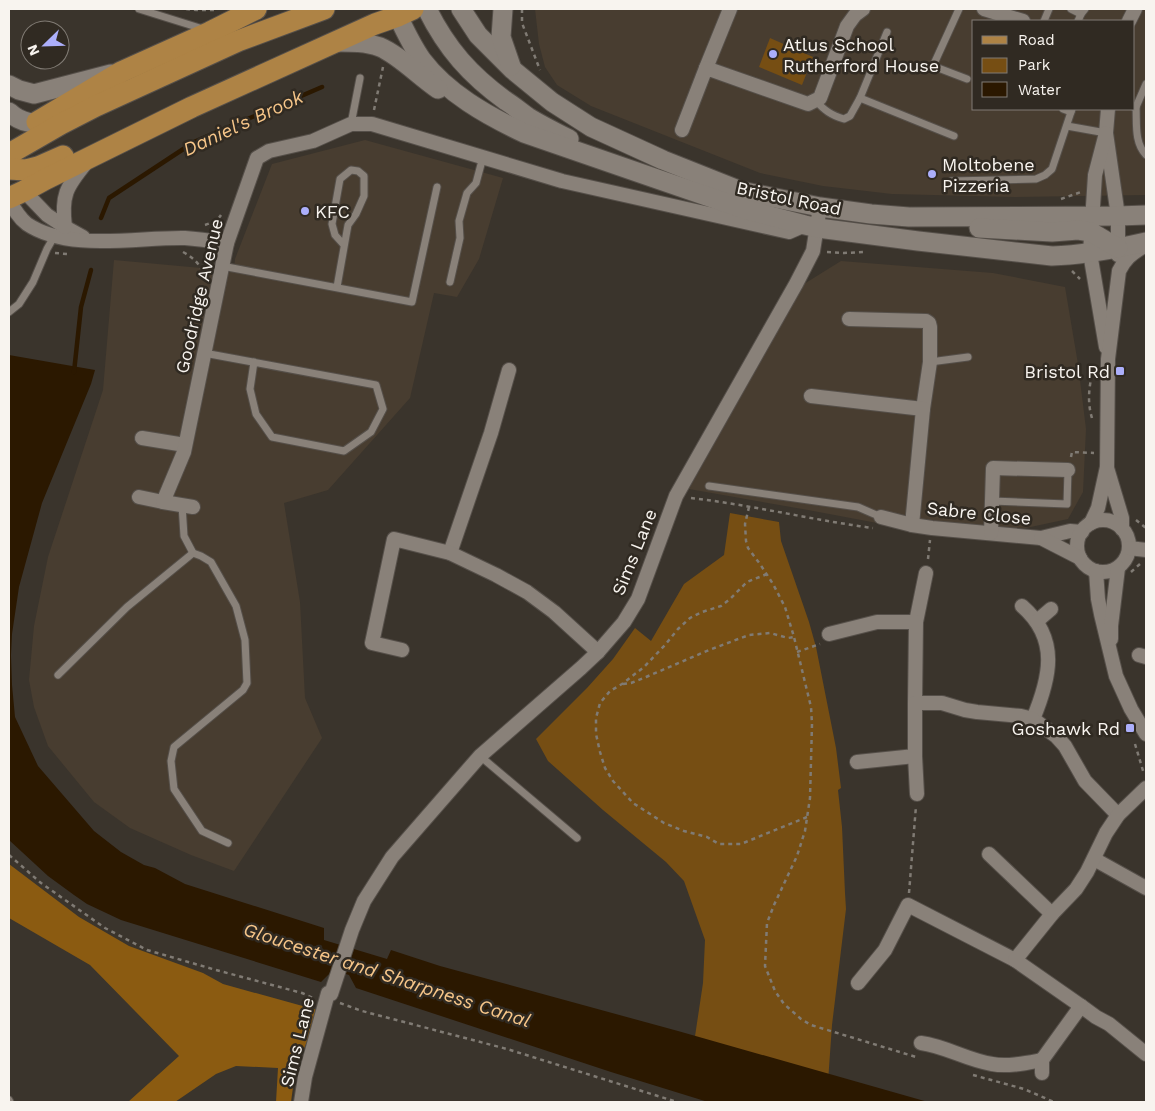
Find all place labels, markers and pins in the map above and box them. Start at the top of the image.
place label: Atlus School Rutherford House [783,34,939,76]
marker: Atlus School Rutherford House [767,48,779,60]
place label: Moltobene Pizzeria [942,154,1035,196]
marker: Moltobene Pizzeria [926,168,938,180]
place label: KFC [315,201,350,222]
marker: KFC [299,205,311,217]
place label: Bristol Rd [1024,361,1110,382]
marker: Bristol Rd [1114,365,1126,377]
place label: Goshawk Rd [1012,718,1120,739]
marker: Goshawk Rd [1124,722,1136,734]

